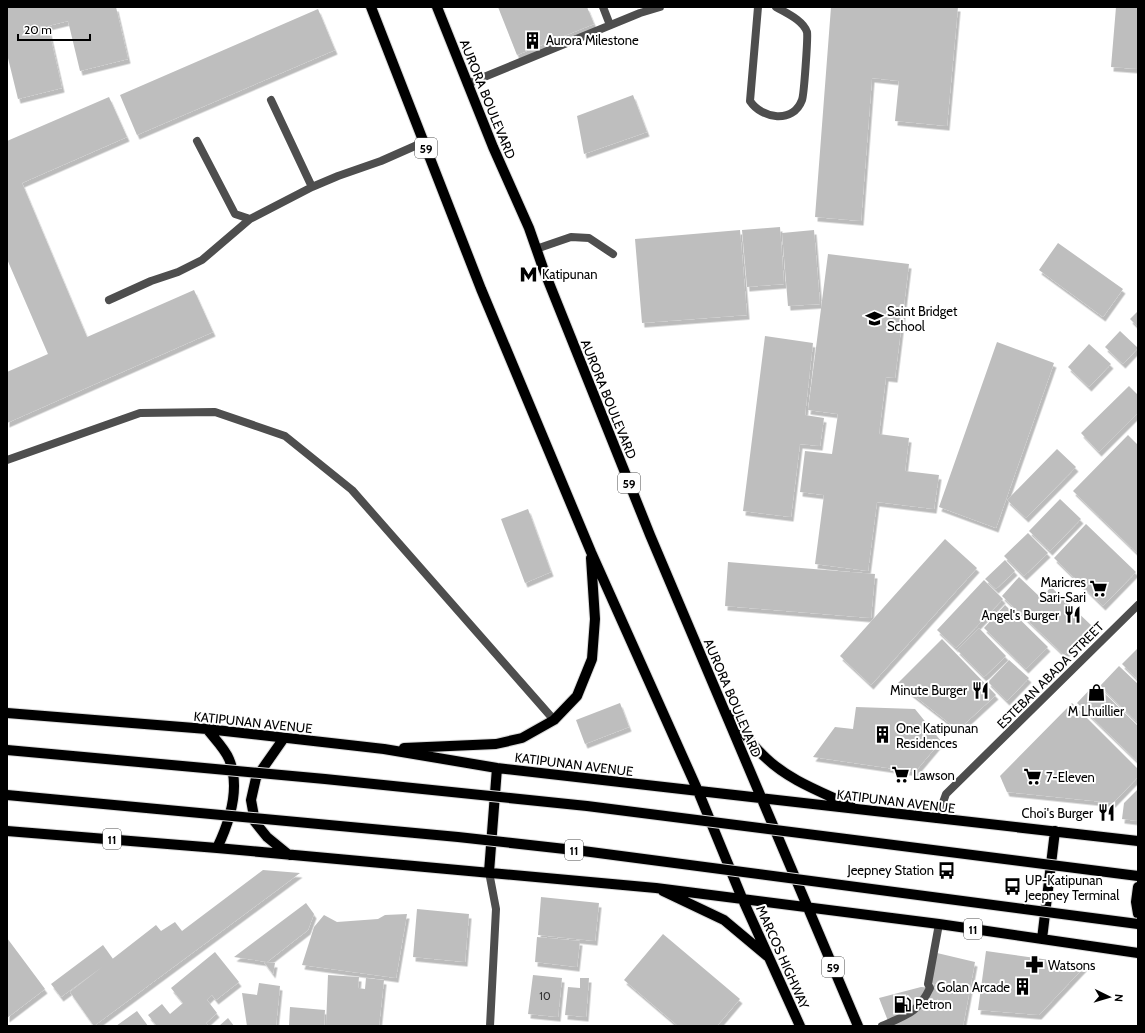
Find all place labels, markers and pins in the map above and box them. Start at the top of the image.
building icon: Aurora Milestone [523,30,543,50]
place label: Aurora Milestone [546,32,639,48]
metro station icon: Katipunan [519,264,539,284]
place label: Katipunan [542,266,597,282]
place label: Saint Bridget School [887,303,958,334]
school or university icon: Saint Bridget School [864,308,884,328]
place label: Maricres Sari-Sari [1039,574,1087,605]
supermarket icon: Maricres Sari-Sari [1089,579,1109,599]
restaurant icon: Angel's Burger [1062,605,1082,625]
place label: Angel's Burger [981,607,1060,623]
restaurant icon: Minute Burger [970,680,990,700]
place label: Minute Burger [890,682,968,698]
shop icon: M Lhuillier [1086,682,1106,702]
place label: M Lhuillier [1068,703,1125,719]
place label: One Katipunan Residences [896,720,978,751]
building icon: One Katipunan Residences [873,725,893,745]
supermarket icon: Lawson [890,765,910,785]
place label: Lawson [913,767,955,783]
supermarket icon: 7-Eleven [1023,767,1043,787]
place label: 7-Eleven [1046,769,1095,785]
restaurant icon: Choi's Burger [1096,803,1116,823]
place label: Choi's Burger [1021,805,1094,821]
bus stop icon: Jeepney Station [937,860,957,880]
place label: Jeepney Station [847,862,934,878]
place label: UP-Katipunan Jeepney Terminal [1024,872,1119,903]
bus stop icon: UP-Katipunan Jeepney Terminal [1002,877,1022,897]
pharmacy icon: Watsons [1025,955,1045,975]
place label: Watsons [1048,957,1096,973]
building icon: Golan Arcade [1013,977,1033,997]
place label: Golan Arcade [937,979,1010,995]
fuel station icon: Petron [892,994,912,1014]
place label: Petron [915,996,952,1012]

